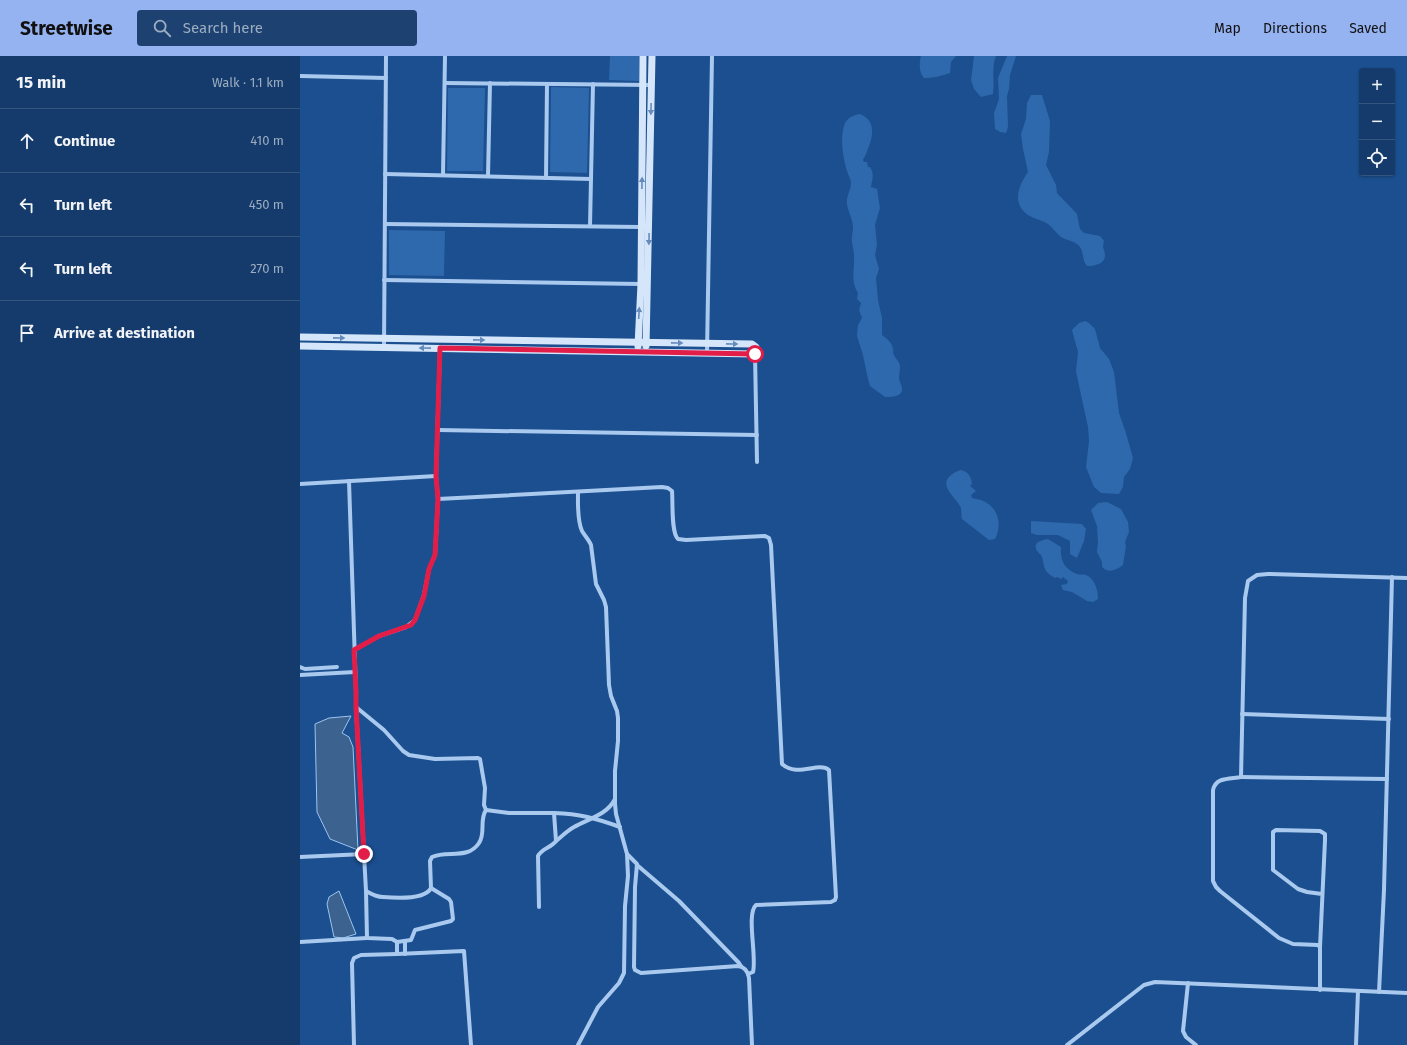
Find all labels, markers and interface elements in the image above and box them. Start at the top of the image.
search box [137,10,417,46]
text: Streetwise [20,17,113,40]
icon: search [151,17,173,39]
text: Search here [183,19,263,37]
text: Map [1214,20,1241,37]
text: Directions [1263,20,1327,37]
text: Saved [1349,20,1387,37]
map controls [1359,68,1395,176]
button: + [1359,68,1395,104]
text: 15 min [16,72,66,93]
text: Walk · 1.1 km [212,75,284,90]
one-way arrow [648,103,655,115]
button: − [1359,104,1395,140]
icon: ahead [16,130,38,152]
text: Continue [54,132,115,150]
text: 410 m [250,133,284,148]
button: locate [1359,140,1395,176]
one-way arrow [639,176,645,189]
icon: left [16,194,38,216]
text: Turn left [54,196,112,214]
text: 450 m [249,197,284,212]
one-way arrow [646,233,652,246]
icon: left [16,258,38,280]
text: Turn left [54,260,112,278]
text: 270 m [250,261,284,276]
one-way arrow [636,307,643,319]
icon: arrive [16,322,38,344]
text: Arrive at destination [54,324,195,342]
one-way arrow [333,335,346,341]
one-way arrow [473,337,486,343]
one-way arrow [671,340,684,346]
one-way arrow [726,341,739,347]
one-way arrow [418,345,431,351]
route start [746,345,764,363]
route end [355,845,373,863]

